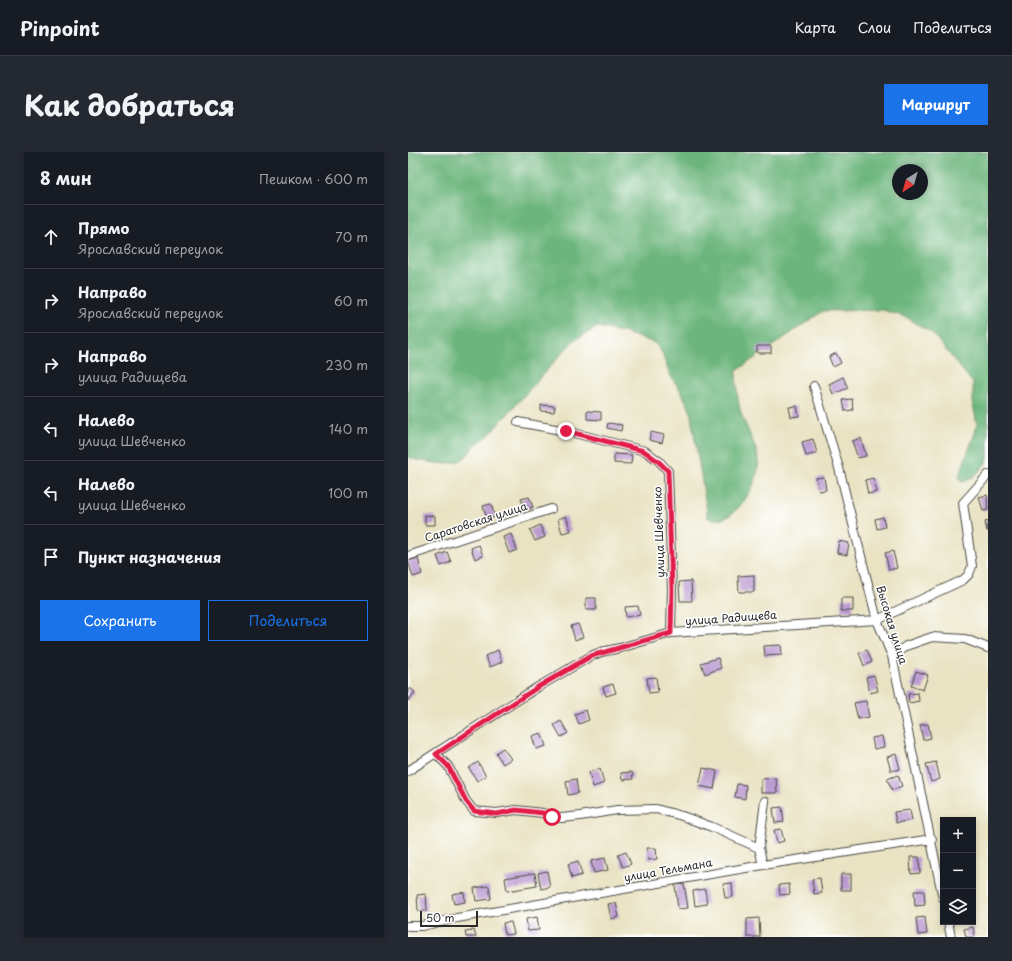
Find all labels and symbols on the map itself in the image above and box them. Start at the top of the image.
north arrow [892,164,928,200]
route end [557,422,575,440]
street label: улица Шевченко [648,486,669,578]
street label: Саратовская улица [422,497,529,546]
street label: Высокая улица [872,583,913,666]
street label: улица Радищева [684,606,778,629]
route start [543,808,561,826]
street label: улица Тельмана [622,853,714,886]
scale bar [420,909,478,928]

